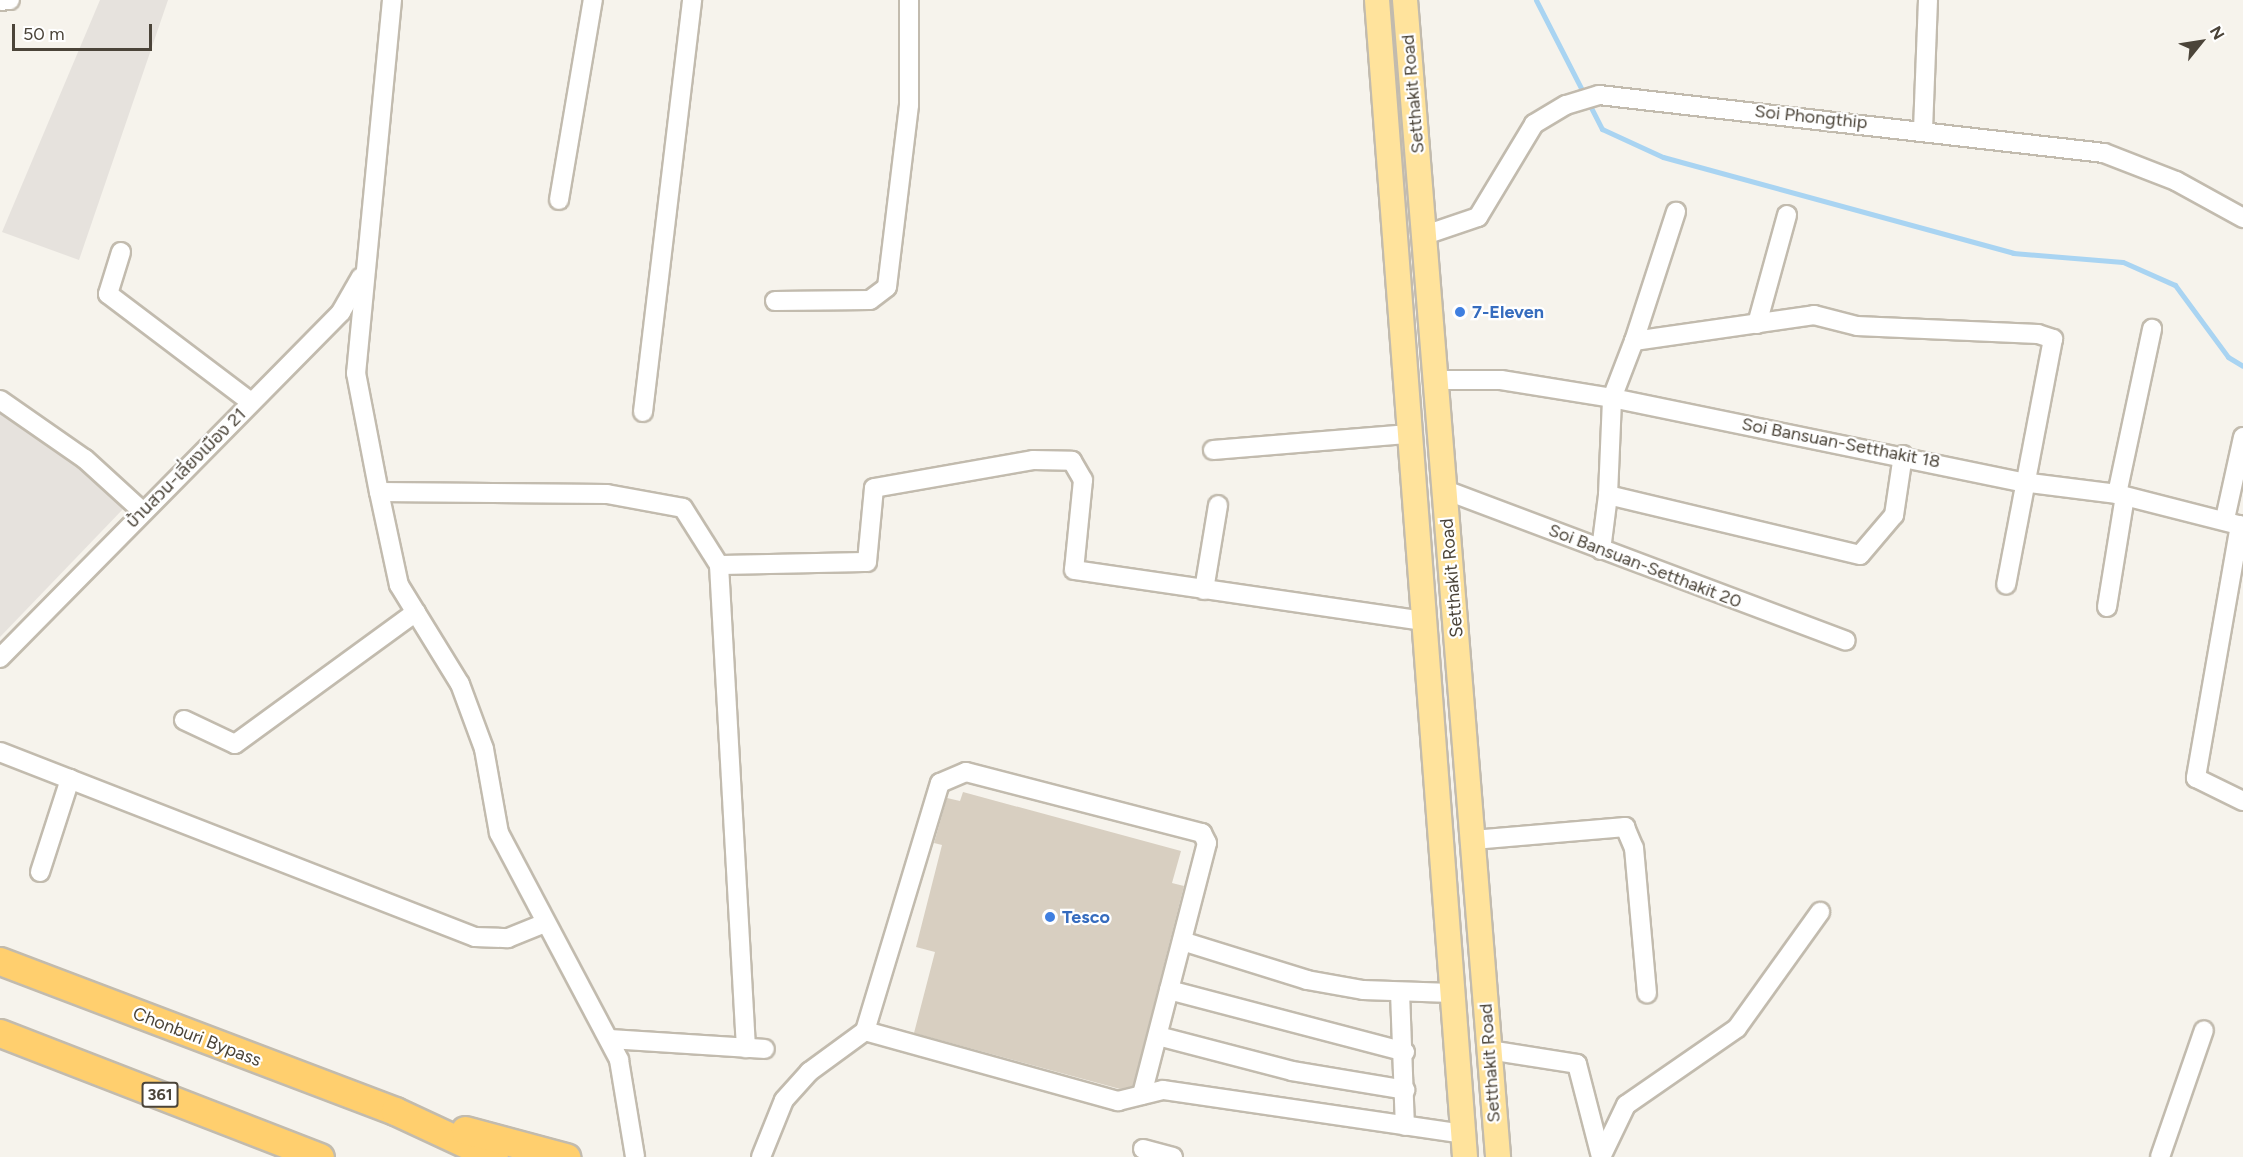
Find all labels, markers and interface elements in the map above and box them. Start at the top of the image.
scale bar [15,12,154,50]
north arrow [2171,12,2231,72]
text: 50 m [23,23,65,45]
text: N [2206,23,2228,43]
street label: Setthakit Road [1397,34,1429,154]
street label: Soi Phongthip [1754,100,1868,134]
place label: 7-Eleven [1472,301,1544,323]
marker: 7-Eleven [1453,305,1467,319]
street label: บ้านสวน-เลี่ยงเมือง 21 [121,403,251,533]
street label: Soi Bansuan-Setthakit 18 [1740,413,1942,473]
street label: Setthakit Road [1436,518,1468,638]
street label: Soi Bansuan-Setthakit 20 [1545,519,1745,613]
place label: Tesco [1062,906,1110,928]
marker: Tesco [1043,910,1057,924]
street label: Chonburi Bypass [130,1003,264,1071]
street label: Setthakit Road [1475,1003,1505,1123]
road number: 361 [140,1082,180,1108]

